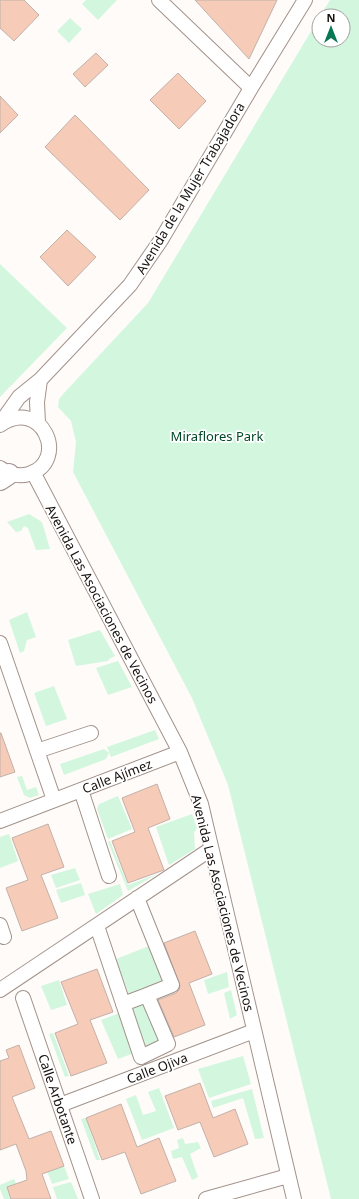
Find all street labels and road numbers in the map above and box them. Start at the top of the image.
street label: Avenida de la Mujer Trabajadora [131,99,249,277]
street label: Avenida Las Asociaciones de Vecinos [42,501,162,707]
street label: Calle Ajímez [80,754,154,798]
street label: Avenida Las Asociaciones de Vecinos [187,793,259,1013]
street label: Calle Ojiva [124,1048,190,1088]
street label: Calle Arbotante [34,1051,82,1147]

